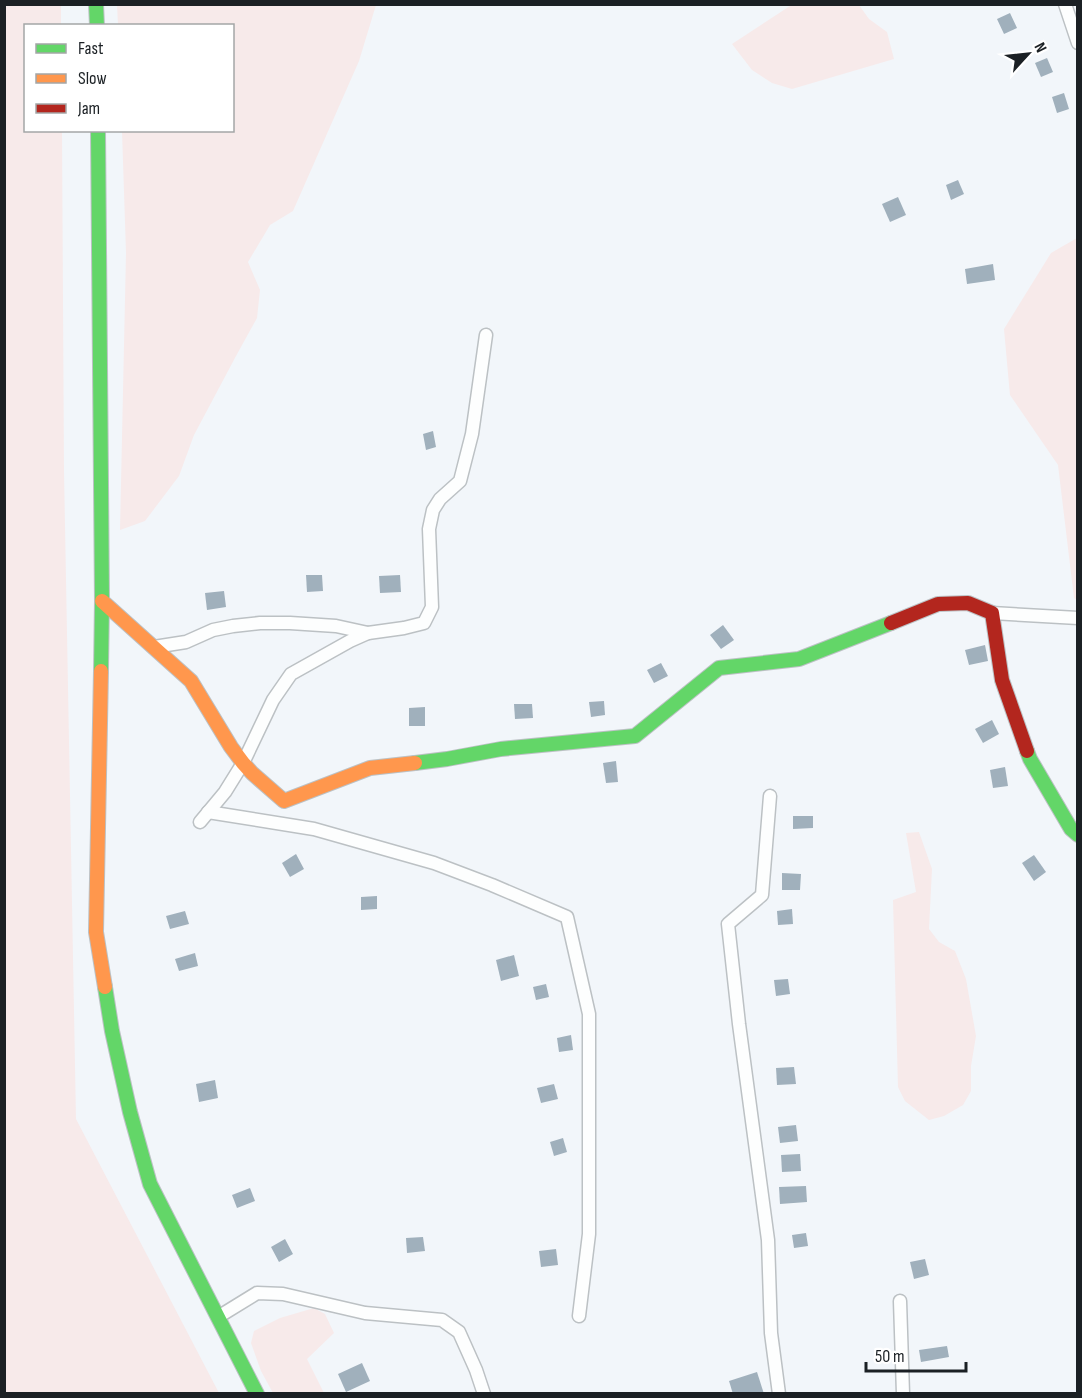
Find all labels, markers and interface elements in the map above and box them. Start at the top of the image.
legend [24,24,234,132]
north arrow [998,24,1058,84]
text: Fast [78,38,104,59]
text: N [1030,40,1050,56]
text: Slow [78,68,107,89]
text: Jam [77,98,100,119]
scale bar [866,1335,966,1373]
text: 50 m [875,1346,905,1367]

